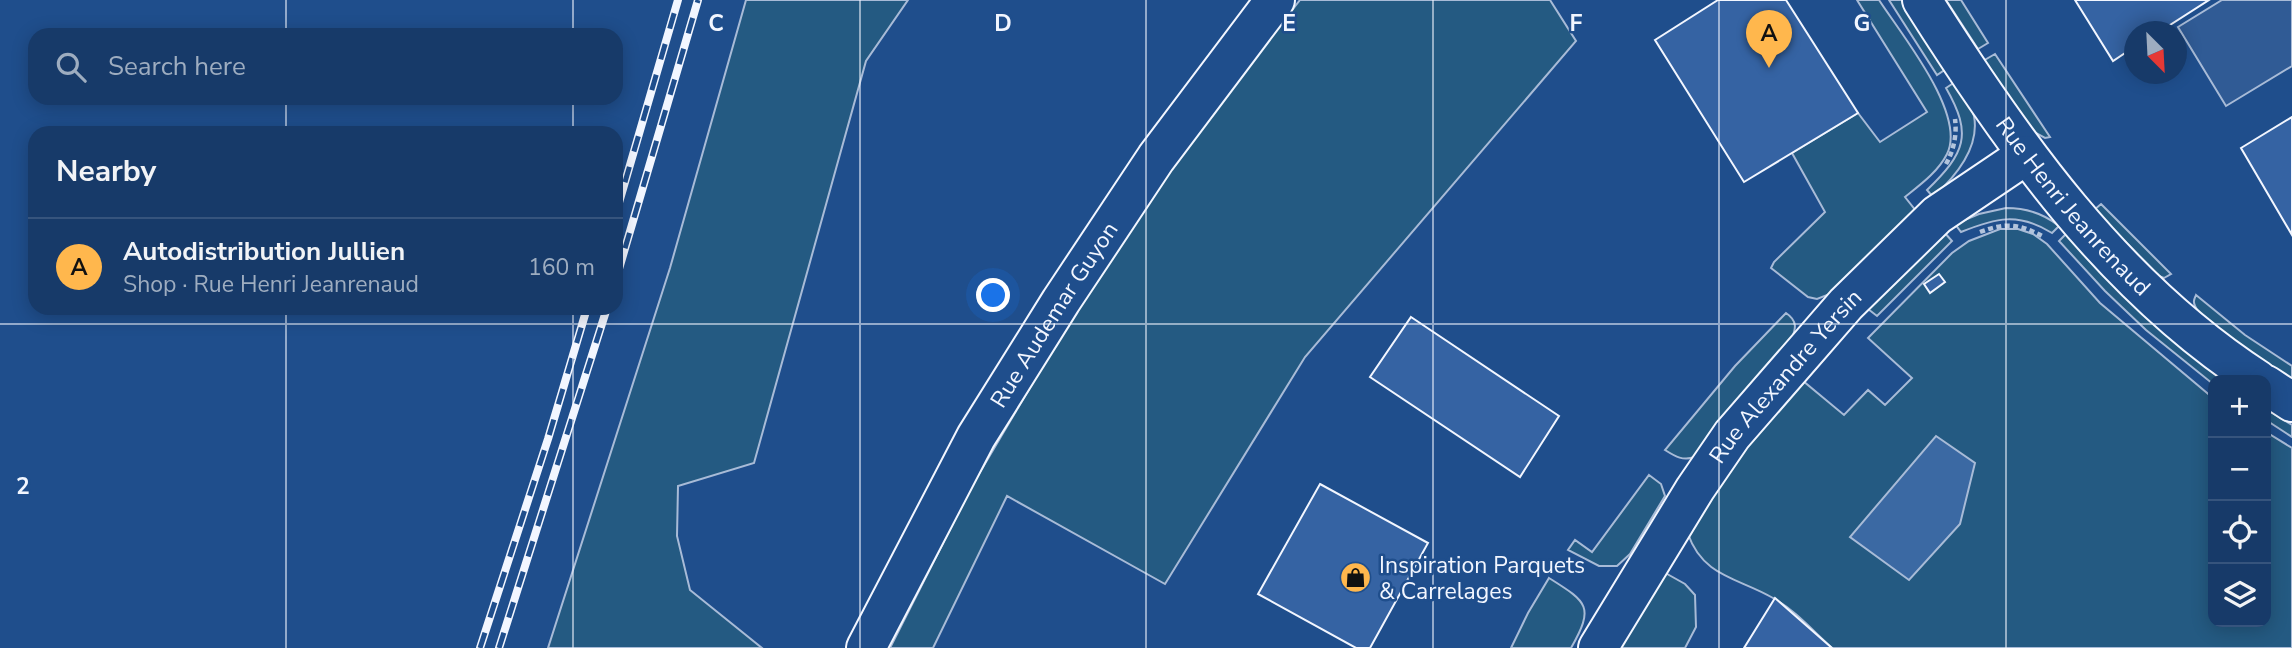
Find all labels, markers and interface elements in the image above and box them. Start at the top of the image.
text: C [708,8,724,39]
text: D [994,8,1012,39]
text: E [1282,8,1296,39]
text: F [1570,8,1583,39]
text: G [1854,8,1870,39]
pin: A [1746,10,1792,68]
north arrow [2124,21,2187,84]
search box [28,28,623,105]
icon: search [52,48,90,86]
text: Search here [108,49,246,84]
street label: Rue Henri Jeanrenaud [1989,110,2157,303]
text: Nearby [56,151,156,192]
street label: Rue Audemar Guyon [983,216,1125,413]
text: Autodistribution Jullien [123,234,405,269]
text: A [70,252,88,283]
text: 160 m [528,252,595,283]
text: Shop · Rue Henri Jeanrenaud [123,269,419,300]
your location [976,278,1010,312]
street label: Rue Alexandre Yersin [1702,282,1868,469]
map controls [2208,375,2271,627]
button: + [2208,375,2271,438]
button: − [2208,438,2271,501]
text: 2 [16,471,30,502]
button: locate [2208,501,2271,564]
place label: Inspiration Parquets & Carrelages [1379,550,1585,607]
shop icon: Inspiration Parquets & Carrelages [1339,561,1373,595]
button: layers [2208,564,2271,627]

